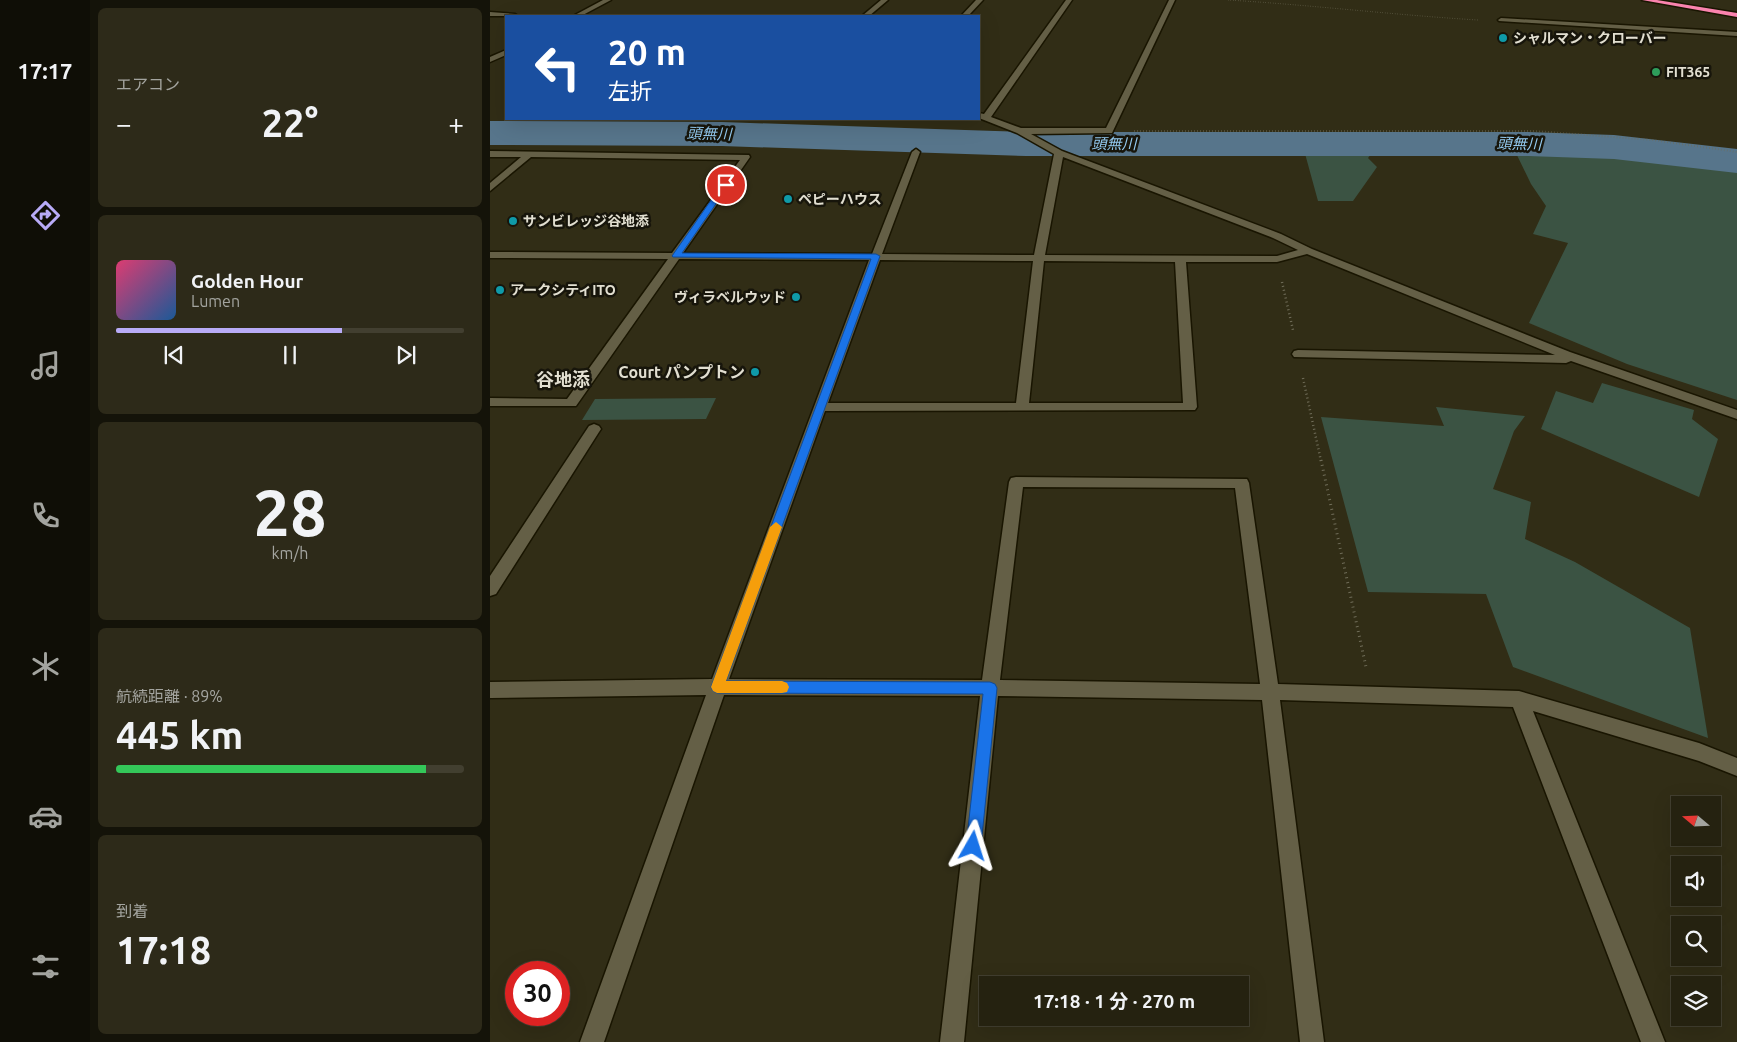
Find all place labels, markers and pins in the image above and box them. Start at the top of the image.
place label: シャルマン・クローバー [1513,30,1667,46]
marker: シャルマン・クローバー [1497,32,1509,44]
place label: FIT365 [1666,64,1710,80]
marker: FIT365 [1650,66,1662,78]
pin [705,164,747,206]
place label: ペピーハウス [798,191,882,207]
marker: ペピーハウス [782,193,794,205]
place label: サンビレッジ谷地添 [523,213,649,229]
marker: サンビレッジ谷地添 [507,215,519,227]
place label: アークシティITO [510,282,616,298]
marker: アークシティITO [494,284,506,296]
place label: ヴィラベルウッド [674,289,786,305]
marker: ヴィラベルウッド [790,291,802,303]
place label: Court パンプトン [618,363,745,381]
marker: Court パンプトン [749,366,761,378]

